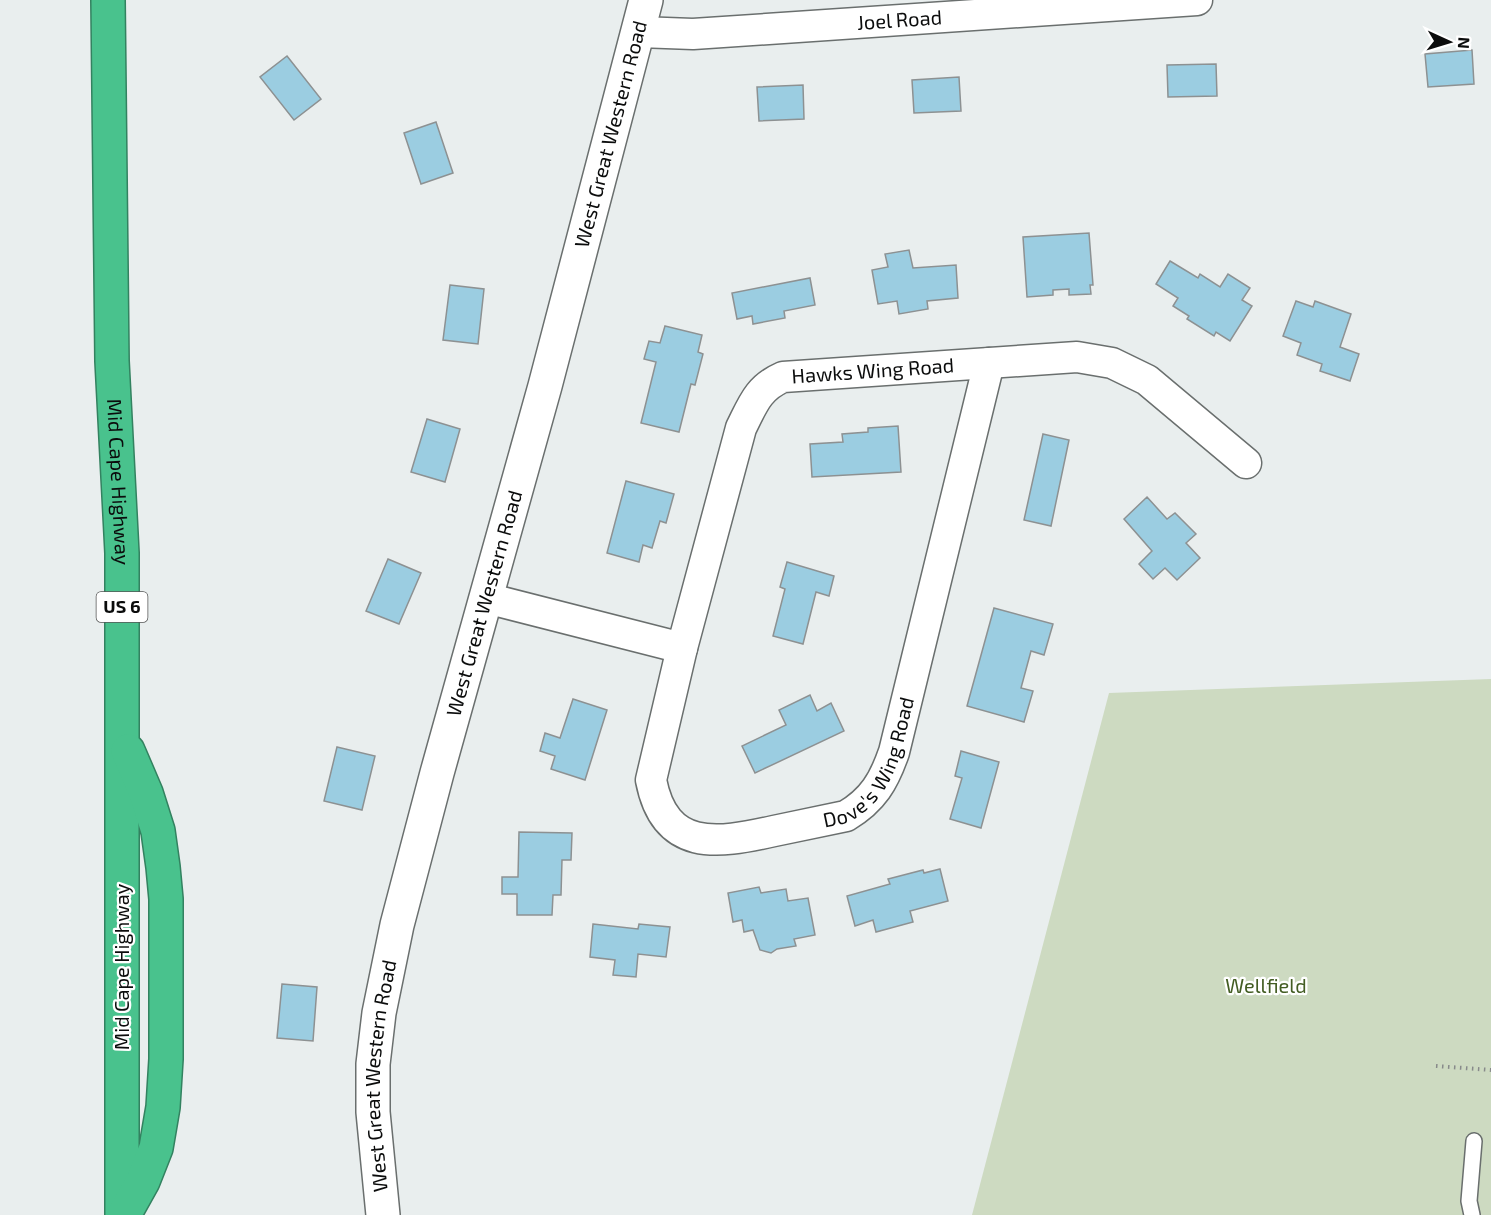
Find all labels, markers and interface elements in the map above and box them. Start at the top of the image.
street label: Joel Road [856,4,943,34]
north arrow [1419,12,1479,72]
street label: West Great Western Road [569,18,651,250]
text: N [1455,37,1474,50]
street label: Hawks Wing Road [791,352,955,387]
street label: Mid Cape Highway [103,398,135,566]
street label: West Great Western Road [440,487,526,719]
road number: US 6 [96,592,148,622]
street label: Dove's Wing Road [821,694,918,832]
street label: Mid Cape Highway [109,883,133,1050]
street label: West Great Western Road [360,958,401,1193]
park label: Wellfield [1225,973,1307,997]

